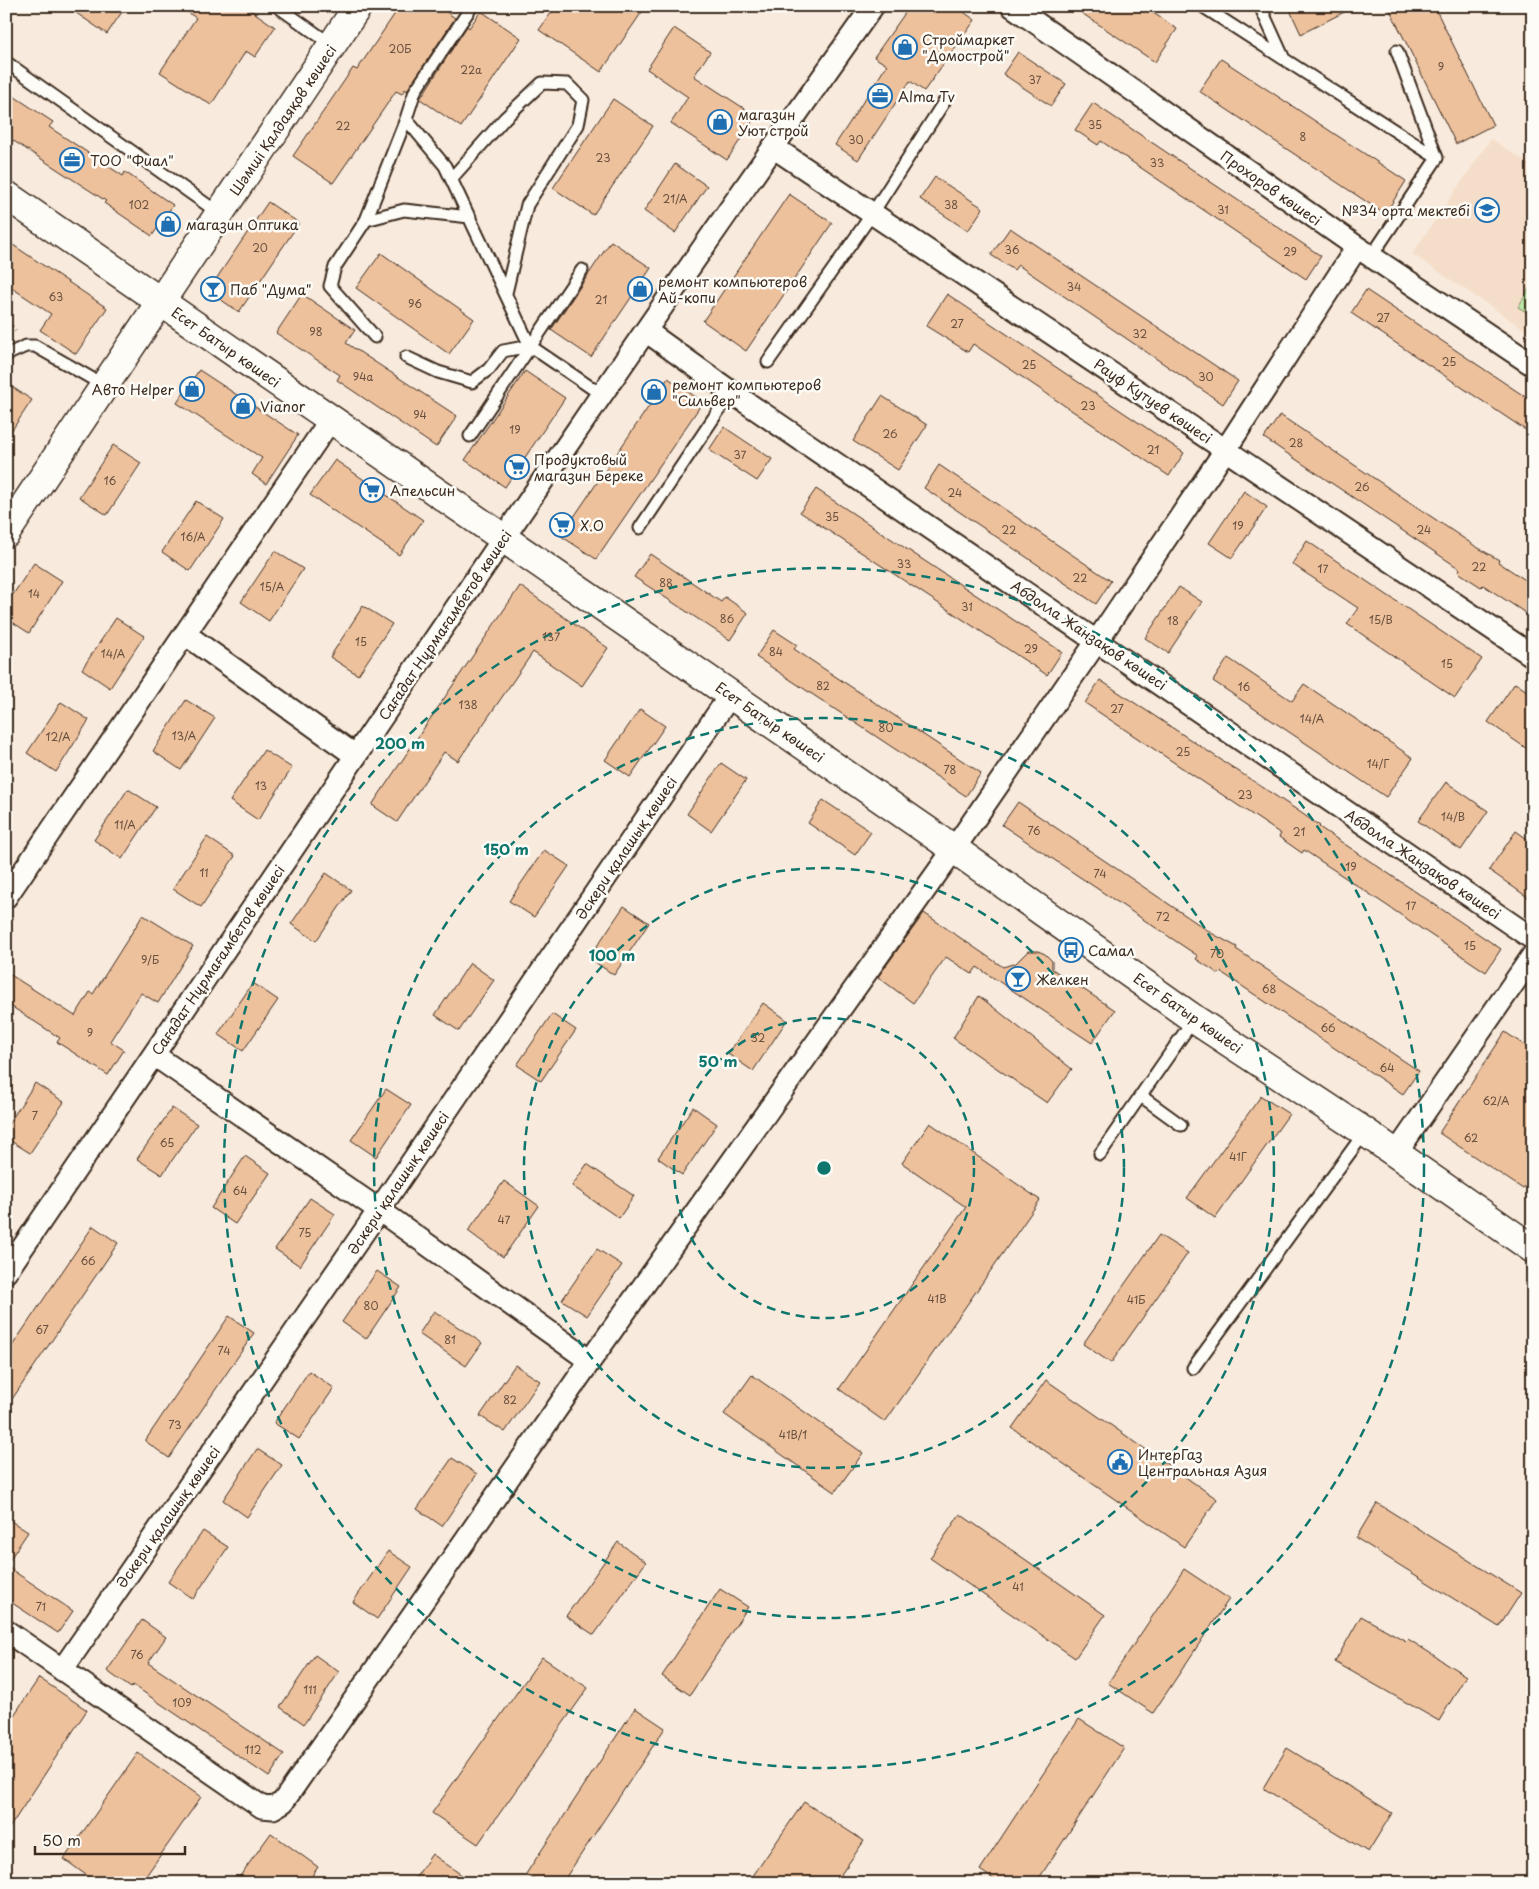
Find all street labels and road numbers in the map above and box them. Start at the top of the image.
street label: Шәмші Қалдаяқов көшесі [225,40,341,200]
street label: Прохоров көшесі [1216,145,1326,231]
street label: Есет Батыр көшесі [167,302,285,392]
street label: Рауф Кутуев көшесі [1090,354,1216,448]
street label: Сағадат Нұрмағамбетов көшесі [373,526,517,724]
street label: Абдолла Жанзақов көшесі [1007,575,1171,695]
street label: Есет Батыр көшесі [711,677,829,767]
street label: Әскери қалашық көшесі [570,772,682,924]
street label: Абдолла Жанзақов көшесі [1341,804,1505,924]
street label: Сағадат Нұрмағамбетов көшесі [146,861,290,1059]
street label: Есет Батыр көшесі [1129,968,1247,1058]
street label: Әскери қалашық көшесі [342,1107,454,1259]
street label: Әскери қалашық көшесі [111,1442,225,1592]

